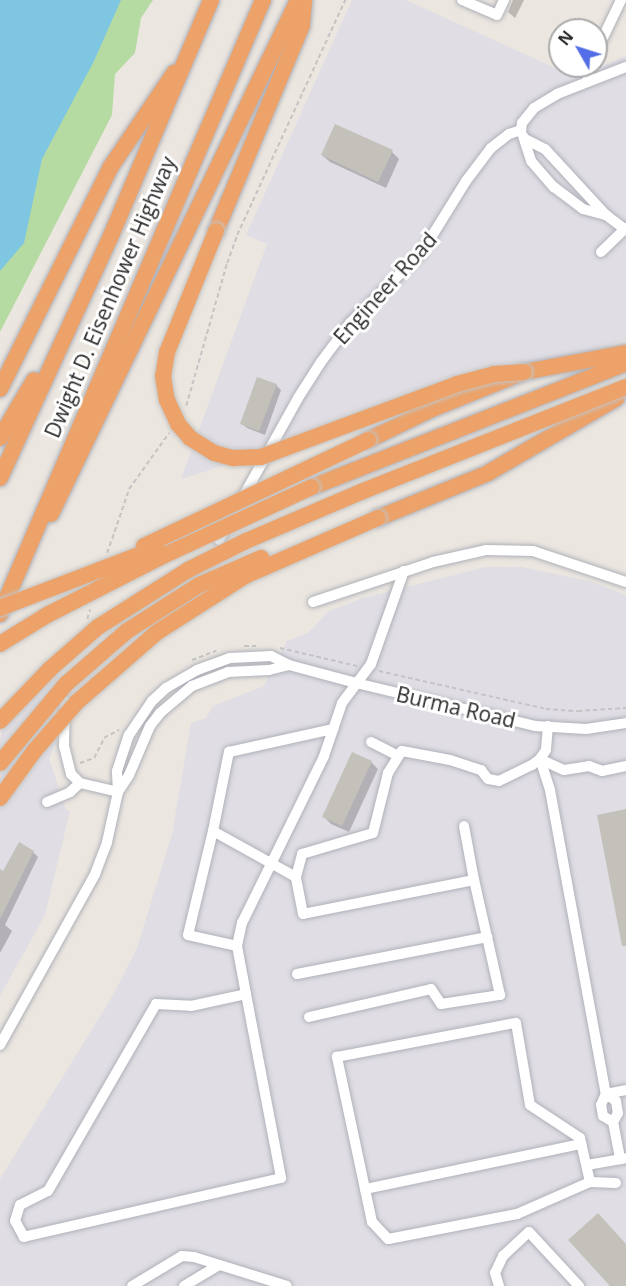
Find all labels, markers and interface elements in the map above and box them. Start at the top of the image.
north arrow [548,18,608,78]
text: N [553,26,578,50]
street label: Dwight D. Eisenhower Highway [39,153,181,441]
street label: Engineer Road [328,227,442,349]
street label: Burma Road [394,681,518,733]

